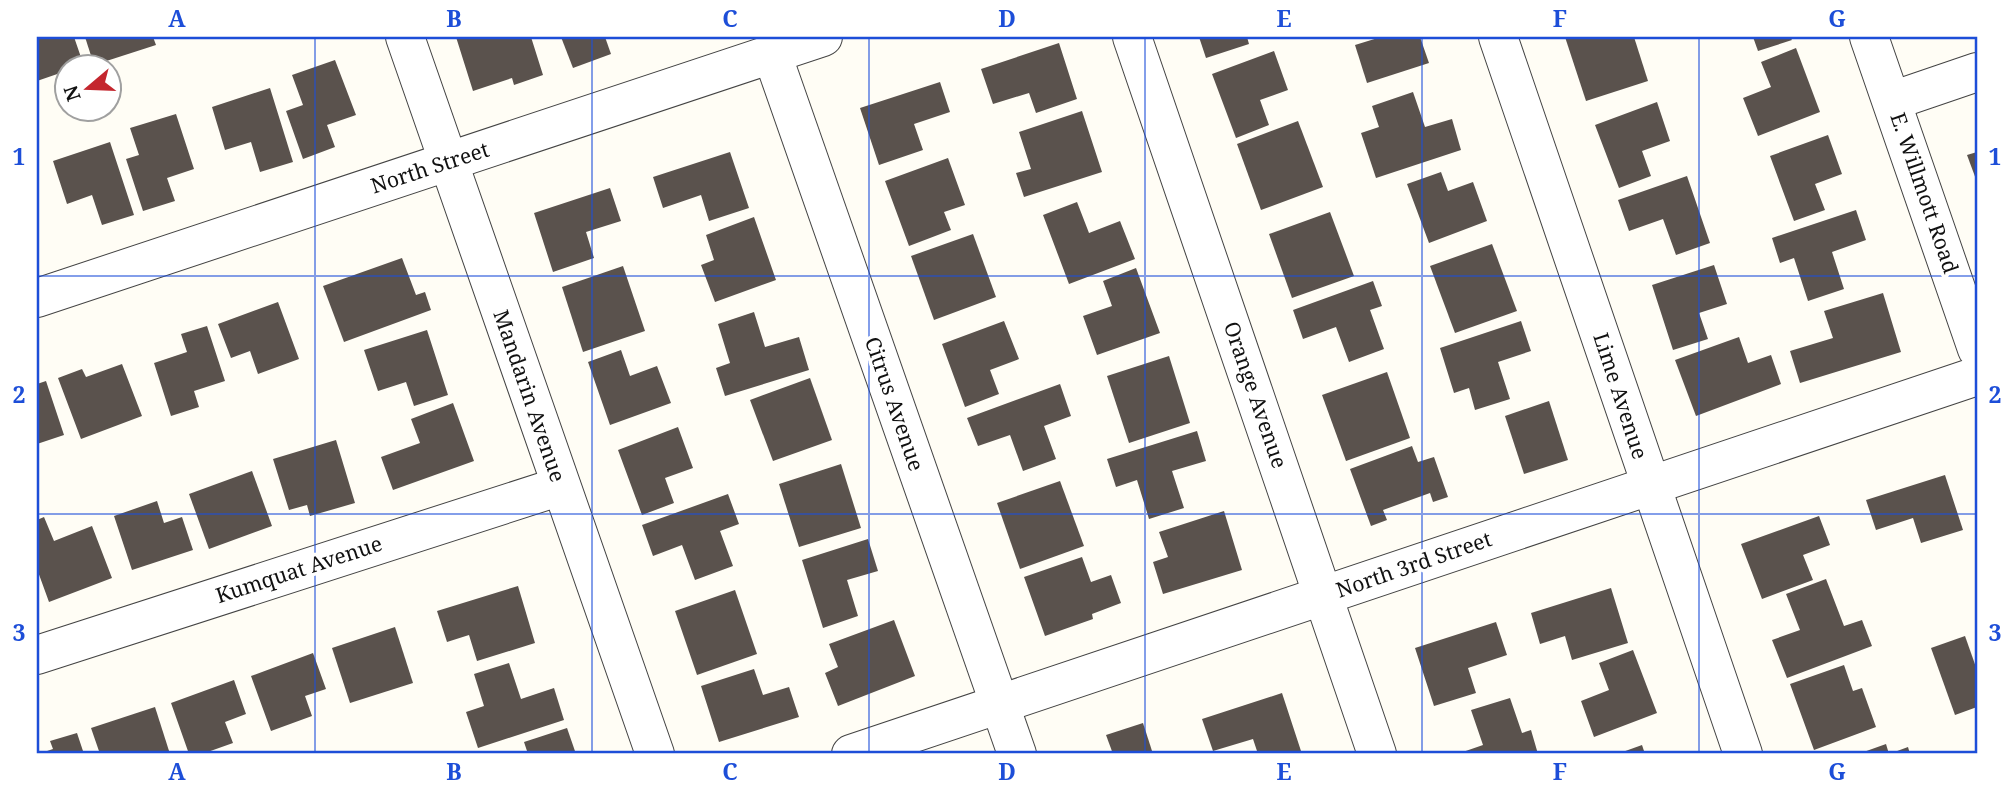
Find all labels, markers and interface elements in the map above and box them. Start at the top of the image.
text: A [168,2,186,34]
text: B [446,2,462,34]
text: C [722,2,738,34]
text: D [998,2,1016,34]
text: E [1276,2,1292,34]
text: F [1553,2,1567,34]
text: G [1828,2,1846,34]
north arrow [52,52,122,122]
text: N [57,82,87,105]
street label: E. Willmott Road [1884,109,1966,277]
street label: North Street [367,135,492,199]
text: 1 [13,140,26,172]
text: 1 [1989,140,2002,172]
street label: Mandarin Avenue [487,306,573,486]
street label: Orange Avenue [1218,318,1294,472]
street label: Lime Avenue [1587,329,1655,463]
street label: Citrus Avenue [859,333,931,475]
text: 2 [13,378,26,410]
text: 2 [1989,378,2002,410]
street label: North 3rd Street [1332,524,1495,604]
street label: Kumquat Avenue [212,529,385,609]
text: 3 [13,616,26,648]
text: 3 [1989,616,2002,648]
text: A [168,755,186,787]
text: B [446,755,462,787]
text: C [722,755,738,787]
text: D [998,755,1016,787]
text: E [1276,755,1292,787]
text: F [1553,755,1567,787]
text: G [1828,755,1846,787]

